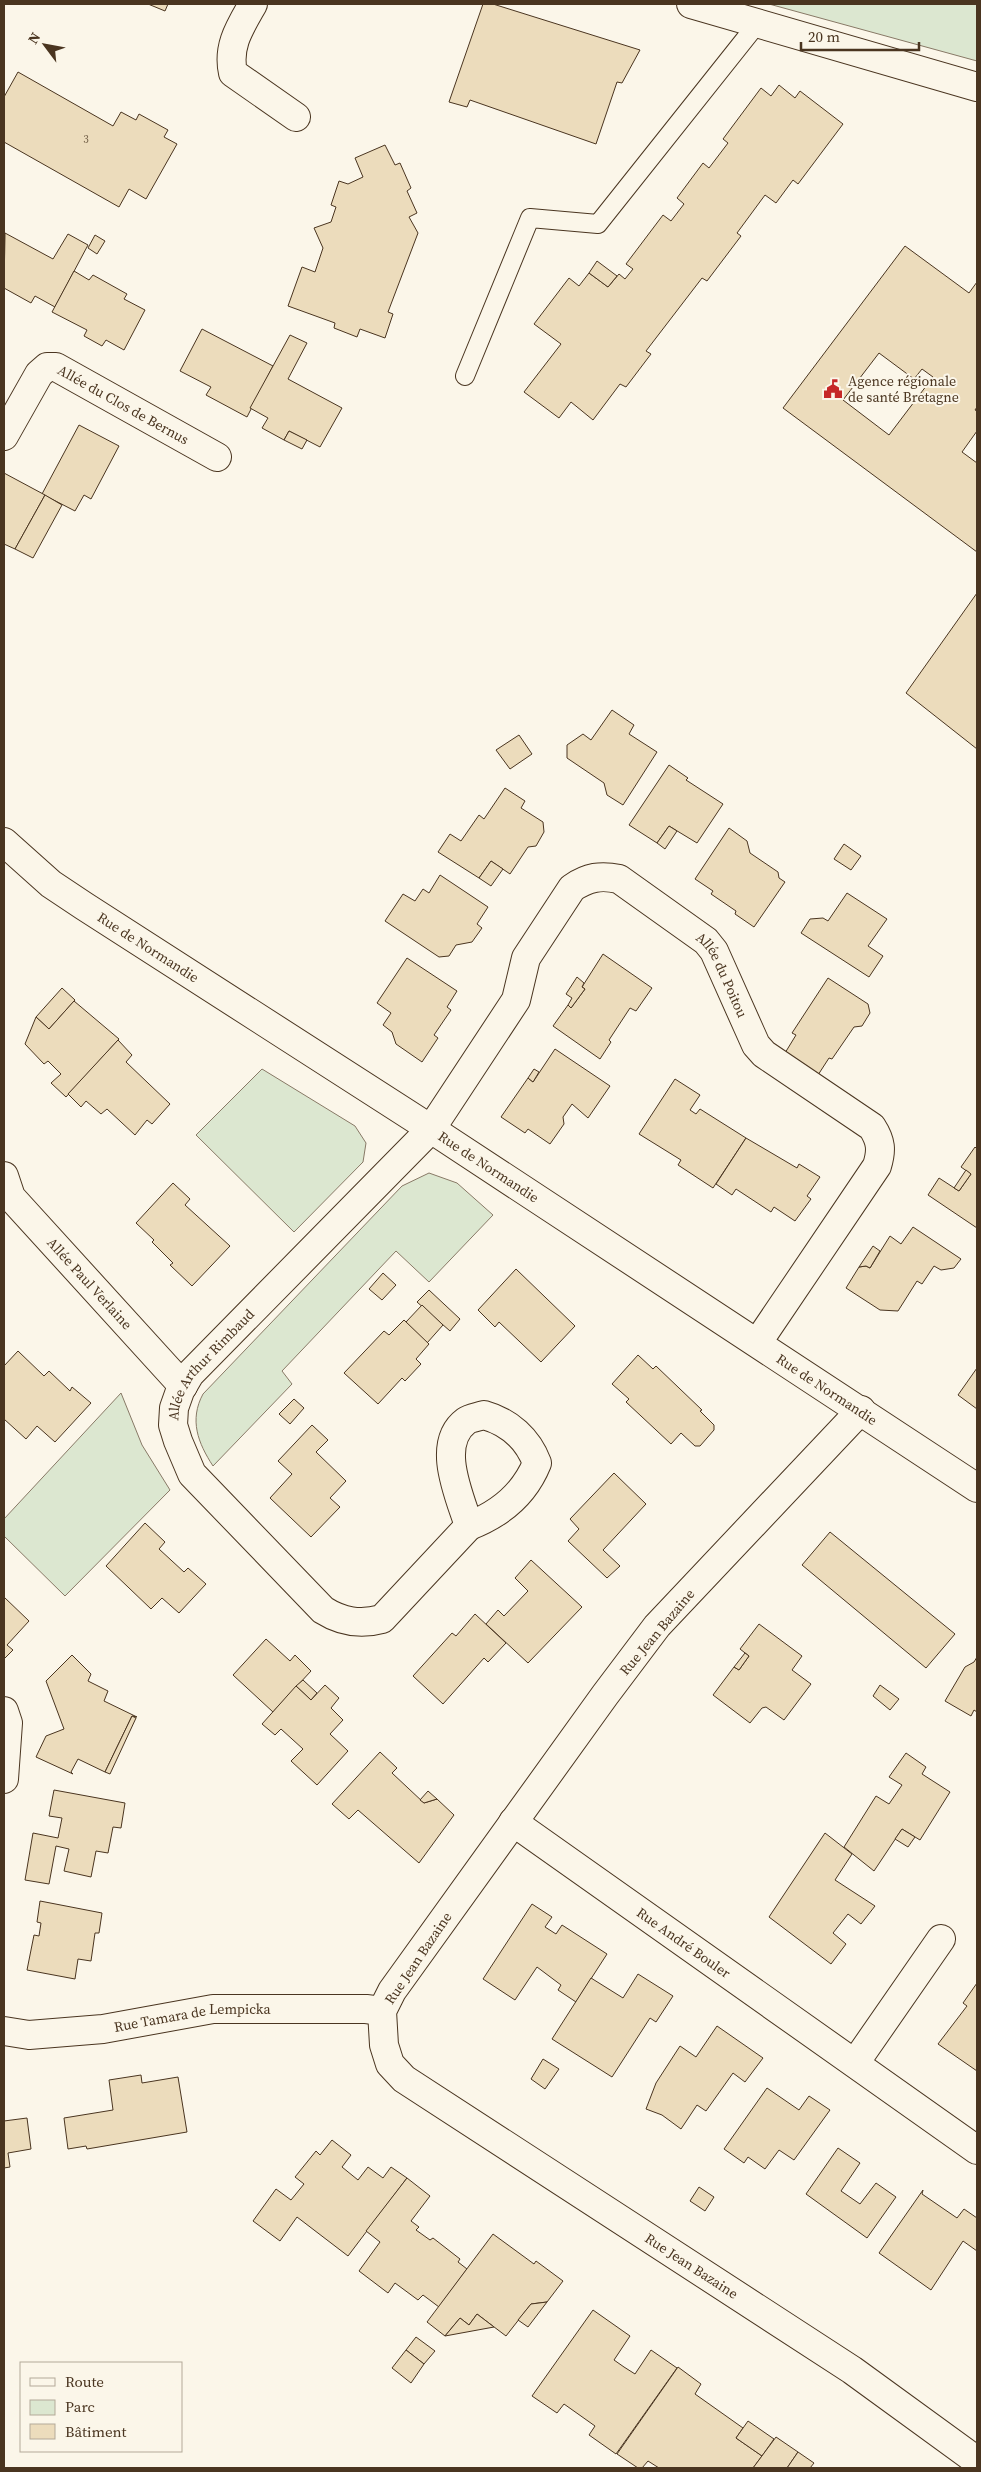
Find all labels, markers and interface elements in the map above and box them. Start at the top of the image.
north arrow [20,20,70,70]
scale bar [801,20,918,52]
text: 20 m [808,26,840,47]
text: N [23,28,45,48]
house number: 3 [83,132,89,147]
street label: Allée du Clos de Bernus [54,360,193,449]
place label: Agence régionale de santé Bretagne [848,371,959,407]
public building icon: Agence régionale de santé Bretagne [822,378,844,400]
street label: Rue de Normandie [94,907,203,987]
street label: Allée du Poitou [692,927,752,1021]
street label: Rue de Normandie [434,1126,543,1207]
street label: Allée Paul Verlaine [42,1233,137,1334]
street label: Allée Arthur Rimbaud [163,1304,259,1421]
street label: Rue de Normandie [773,1349,881,1430]
street label: Rue Jean Bazaine [615,1584,699,1680]
street label: Rue André Bouler [633,1902,735,1983]
street label: Rue Jean Bazaine [380,1908,456,2008]
street label: Rue Tamara de Lempicka [112,1999,272,2037]
street label: Rue Jean Bazaine [641,2228,742,2303]
legend [20,2362,182,2452]
text: Route [65,2371,104,2392]
text: Parc [65,2396,95,2417]
text: Bâtiment [65,2421,127,2442]

